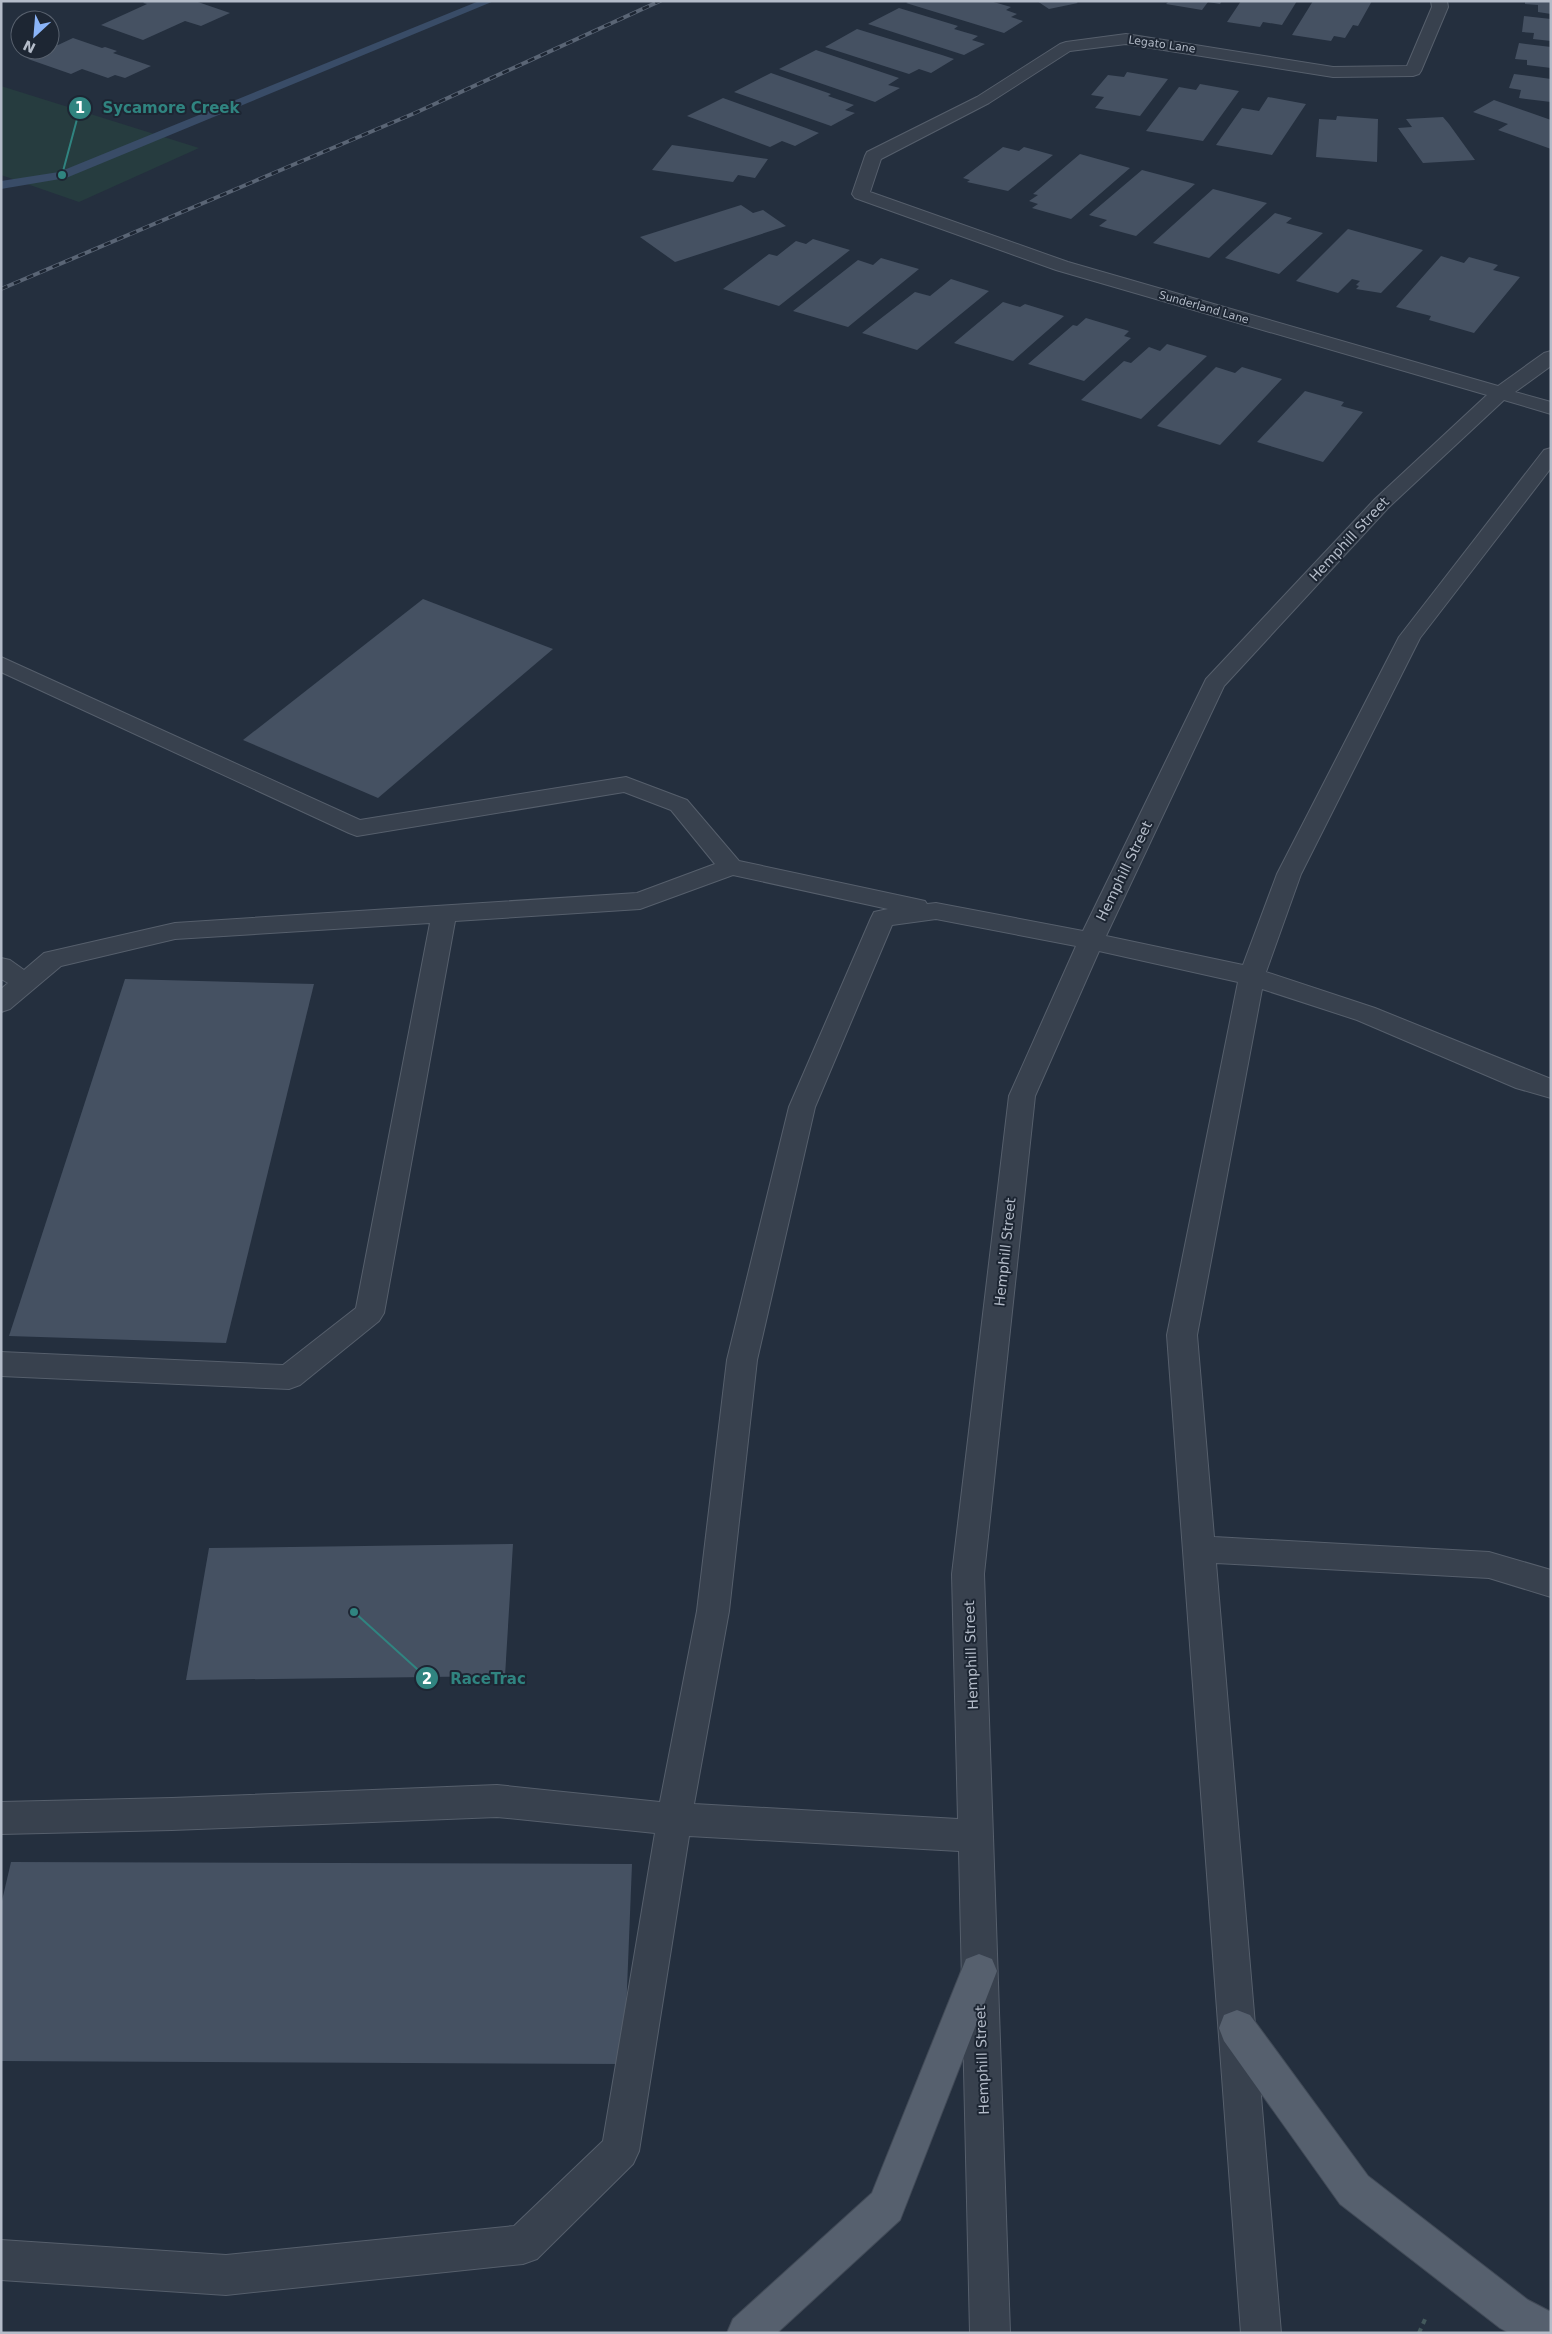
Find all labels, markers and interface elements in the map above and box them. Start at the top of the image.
north arrow [10,10,60,60]
street label: Legato Lane [1128,33,1197,56]
text: N [21,37,38,56]
callout: Sycamore Creek [67,93,249,123]
text: 1 [75,99,85,117]
text: Sycamore Creek [102,99,241,117]
street label: Sunderland Lane [1157,288,1251,327]
street label: Hemphill Street [1306,493,1392,584]
street label: Hemphill Street [1093,818,1155,924]
street label: Hemphill Street [991,1196,1019,1307]
street label: Hemphill Street [961,1600,981,1710]
callout: RaceTrac [415,1663,535,1693]
text: 2 [422,1670,432,1688]
text: RaceTrac [450,1670,526,1688]
street label: Hemphill Street [972,2005,992,2115]

